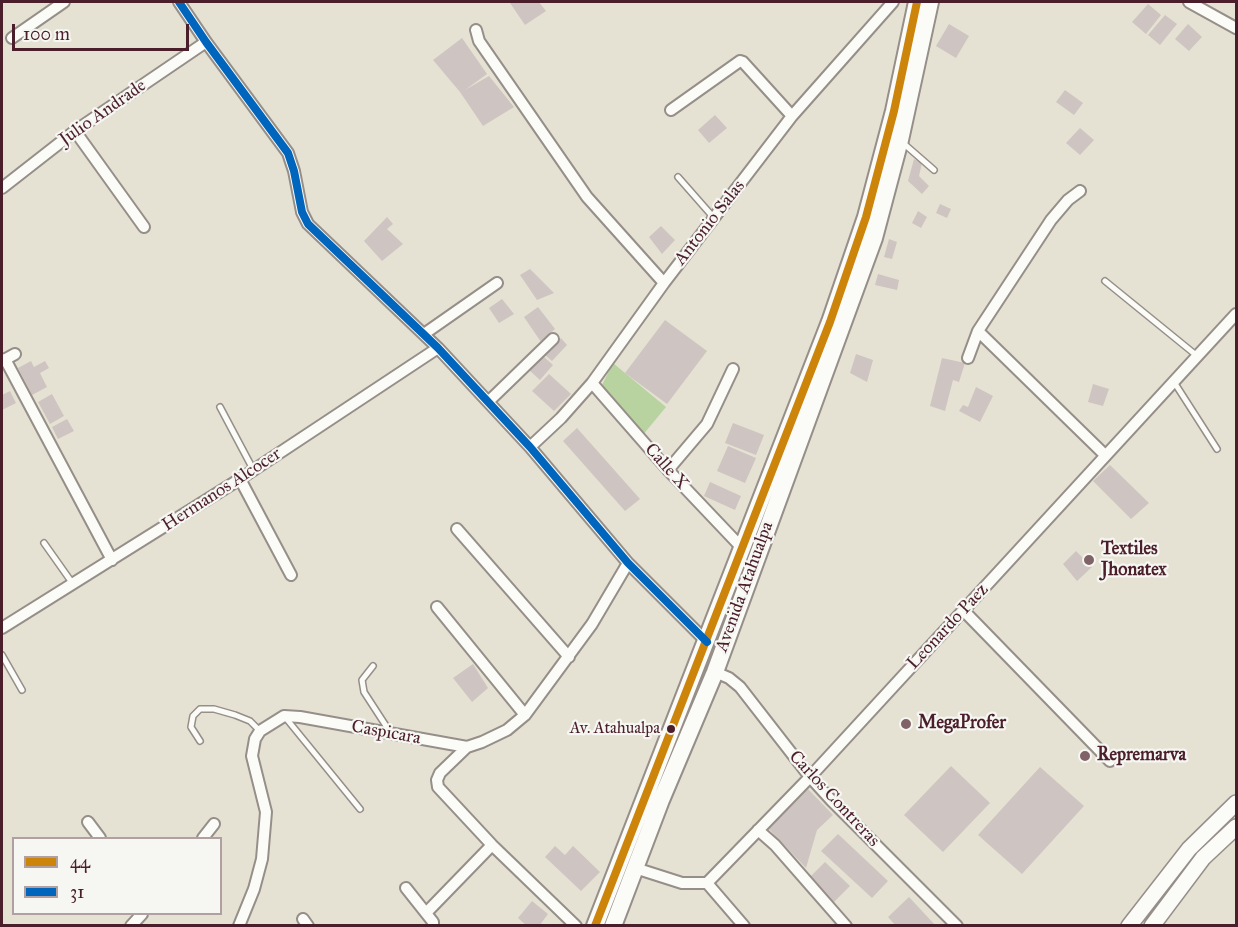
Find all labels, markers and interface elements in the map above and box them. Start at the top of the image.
scale bar [15,12,192,50]
text: 100 m [23,23,70,45]
street label: Julio Andrade [55,75,151,151]
street label: Antonio Salas [670,176,750,270]
street label: Calle X [640,439,692,495]
street label: Hermanos Alcocer [159,444,285,536]
street label: Avenida Atahualpa [711,519,779,655]
place label: Textiles Jhonatex [1101,539,1167,582]
marker: Textiles Jhonatex [1082,553,1096,567]
street label: Leonardo Paez [903,580,993,674]
place label: MegaProfer [918,713,1006,735]
street label: Caspicara [350,716,422,750]
marker: MegaProfer [899,717,913,731]
place label: Av. Atahualpa [570,719,660,739]
marker: Av. Atahualpa [665,723,677,735]
place label: Repremarva [1097,745,1186,767]
street label: Carlos Contreras [784,746,884,852]
marker: Repremarva [1078,749,1092,763]
legend [12,837,222,915]
text: 44 [70,851,90,873]
text: 31 [70,881,84,903]

